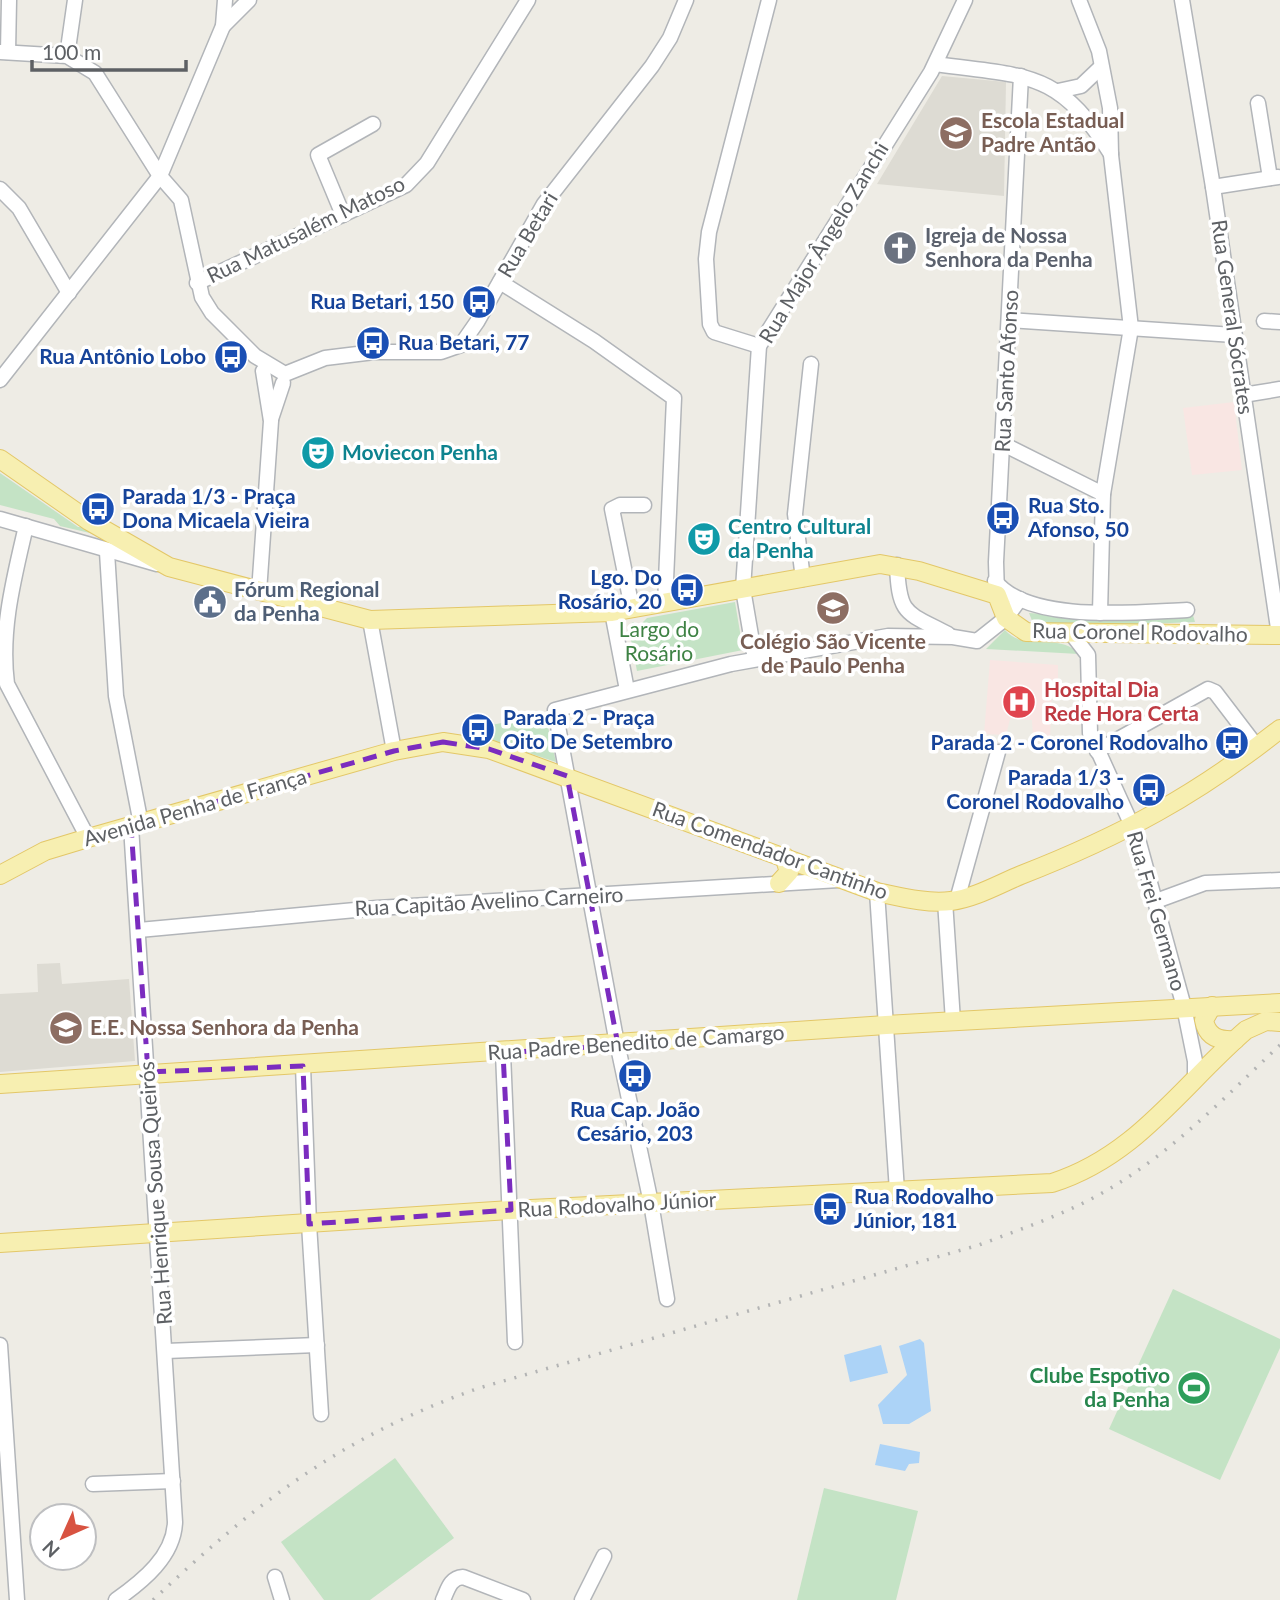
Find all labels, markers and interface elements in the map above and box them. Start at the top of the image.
scale bar [32,28,186,72]
text: 100 m [42,39,101,64]
place label: Escola Estadual Padre Antão [981,107,1124,156]
school or university icon: Escola Estadual Padre Antão [937,114,975,152]
street label: Rua Major Ângelo Zanchi [753,137,893,347]
street label: Rua Matusalém Matoso [202,170,408,287]
street label: Rua Betari [491,187,562,282]
street label: Rua General Sócrates [1207,218,1260,416]
place label: Igreja de Nossa Senhora da Penha [925,222,1093,271]
church icon: Igreja de Nossa Senhora da Penha [881,229,919,267]
bus stop icon: Rua Betari, 150 [460,283,498,321]
place label: Rua Betari, 150 [310,288,454,313]
street label: Rua Santo Afonso [989,289,1022,453]
bus stop icon: Rua Betari, 77 [354,324,392,362]
place label: Rua Betari, 77 [398,329,530,354]
bus stop icon: Rua Antônio Lobo [212,338,250,376]
place label: Rua Antônio Lobo [39,343,206,368]
theatre icon: Moviecon Penha [299,434,337,472]
place label: Moviecon Penha [342,439,498,464]
place label: Parada 1/3 - Praça Dona Micaela Vieira [122,483,310,532]
bus stop icon: Parada 1/3 - Praça Dona Micaela Vieira [79,490,117,528]
place label: Rua Sto. Afonso, 50 [1027,492,1129,541]
bus stop icon: Rua Sto. Afonso, 50 [984,499,1022,537]
place label: Centro Cultural da Penha [728,513,871,562]
theatre icon: Centro Cultural da Penha [685,520,723,558]
place label: Lgo. Do Rosário, 20 [558,564,662,613]
bus stop icon: Lgo. Do Rosário, 20 [668,571,706,609]
place label: Fórum Regional da Penha [234,576,380,625]
public building icon: Fórum Regional da Penha [191,583,229,621]
school or university icon: Colégio São Vicente de Paulo Penha [814,589,852,627]
park label: Largo do Rosário [619,616,699,665]
street label: Rua Coronel Rodovalho [1032,617,1248,646]
place label: Colégio São Vicente de Paulo Penha [740,628,926,677]
place label: Hospital Dia Rede Hora Certa [1044,676,1199,725]
hospital icon: Hospital Dia Rede Hora Certa [1000,683,1038,721]
place label: Parada 2 - Praça Oito De Setembro [503,704,673,753]
bus stop icon: Parada 2 - Praça Oito De Setembro [459,711,497,749]
bus stop icon: Parada 2 - Coronel Rodovalho [1213,724,1251,762]
place label: Parada 2 - Coronel Rodovalho [931,729,1208,754]
street label: Avenida Penha de França [80,763,309,850]
place label: Parada 1/3 - Coronel Rodovalho [946,764,1124,813]
bus stop icon: Parada 1/3 - Coronel Rodovalho [1130,771,1168,809]
street label: Rua Comendador Cantinho [649,795,892,904]
street label: Rua Frei Germano [1123,828,1192,994]
street label: Rua Capitão Avelino Carneiro [354,881,624,920]
school or university icon: E.E. Nossa Senhora da Penha [47,1009,85,1047]
place label: E.E. Nossa Senhora da Penha [90,1014,359,1039]
street label: Rua Padre Benedito de Camargo [487,1019,785,1064]
bus stop icon: Rua Cap. João Cesário, 203 [616,1057,654,1095]
street label: Rua Henrique Sousa Queirós [133,1061,176,1326]
place label: Rua Cap. João Cesário, 203 [570,1096,700,1145]
place label: Rua Rodovalho Júnior, 181 [854,1183,994,1232]
street label: Rua Rodovalho Júnior [517,1186,717,1221]
bus stop icon: Rua Rodovalho Júnior, 181 [811,1190,849,1228]
place label: Clube Espotivo da Penha [1030,1362,1170,1411]
sports icon: Clube Espotivo da Penha [1175,1369,1213,1407]
north arrow [28,1502,98,1572]
text: N [37,1536,64,1563]

